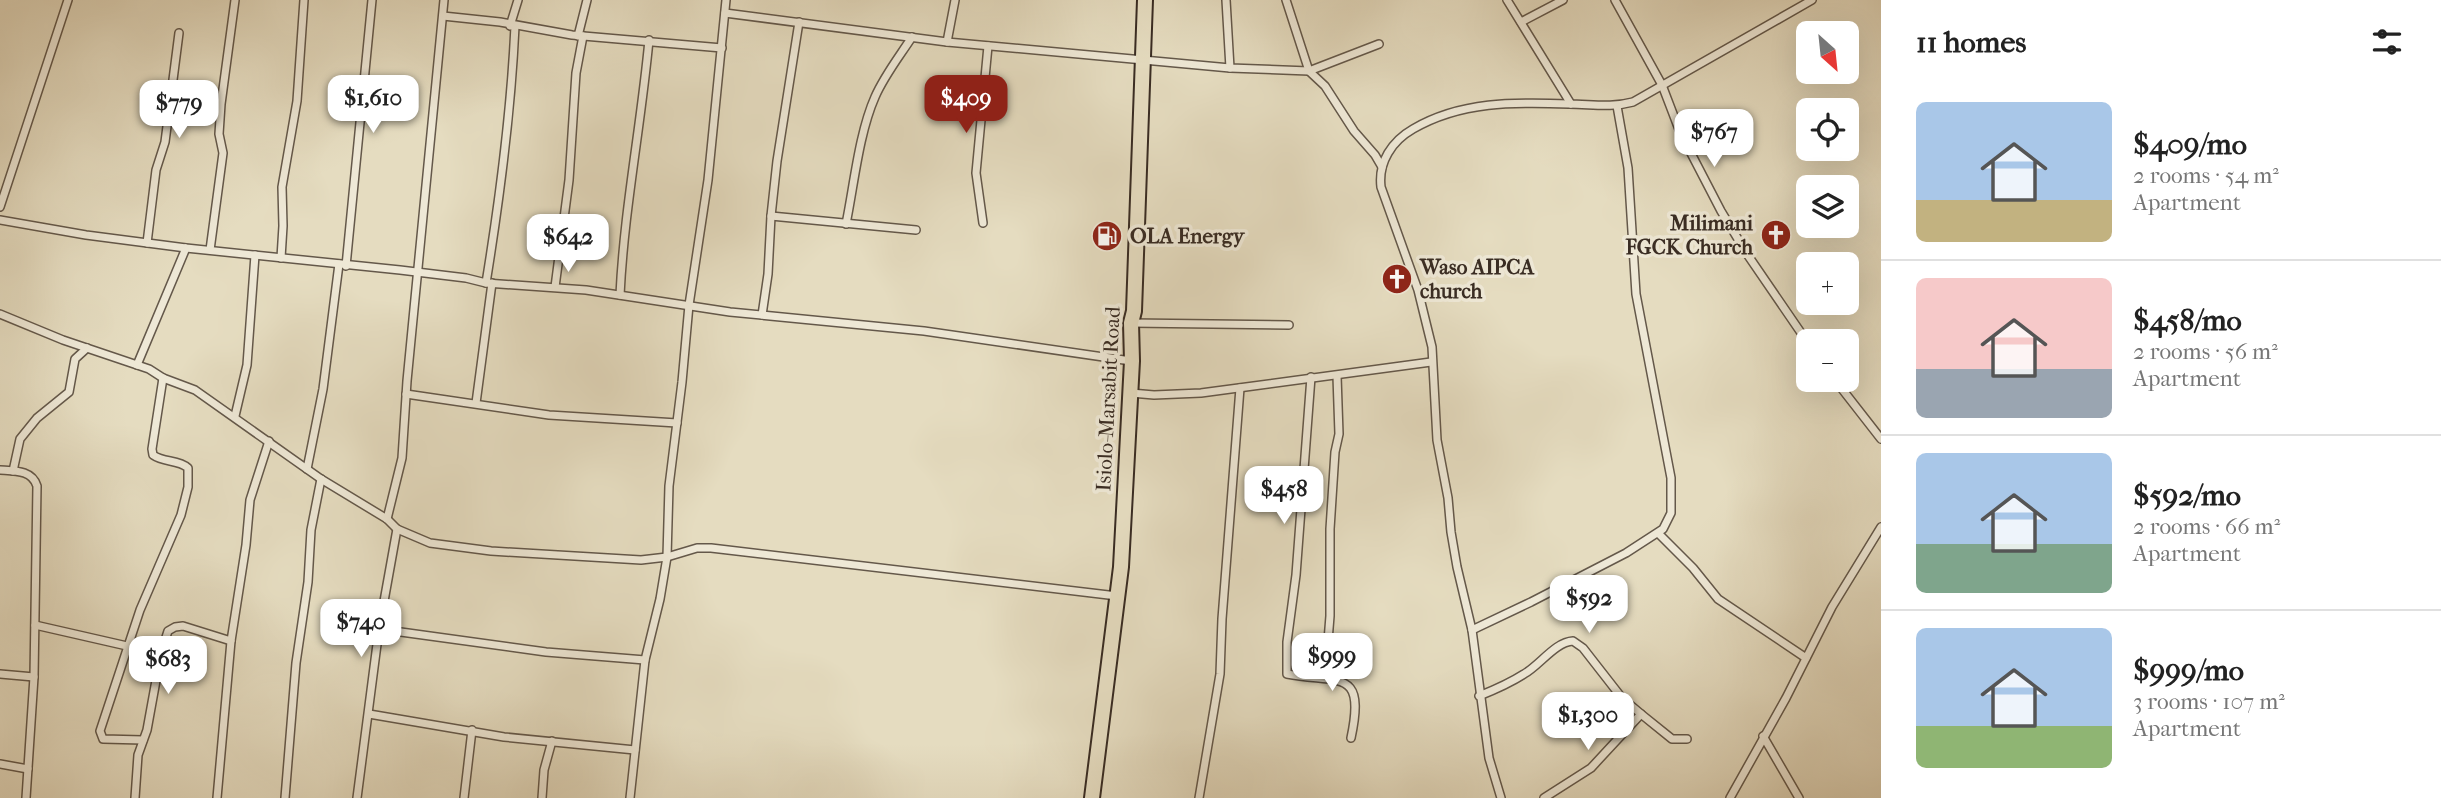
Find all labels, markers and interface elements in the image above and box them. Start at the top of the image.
north arrow [1796,21,1858,84]
map controls [1796,21,1859,392]
icon: filters [2368,23,2406,61]
text: 11 homes [1916,25,2026,60]
pin: $1,610 [316,76,430,135]
pin: $409 [925,76,1007,135]
pin: $779 [138,80,220,140]
text: $1,610 [344,84,402,111]
text: $409 [941,84,992,111]
text: $779 [156,89,202,116]
button: locate [1796,98,1859,161]
pin: $767 [1673,110,1755,169]
text: $767 [1690,118,1738,145]
text: $409/mo [2133,127,2247,162]
icon: home [1972,130,2056,214]
text: 2 rooms · 54 m² [2133,162,2279,189]
button: layers [1796,175,1859,238]
text: Apartment [2133,189,2241,216]
place label: Milimani FGCK Church [1625,211,1754,259]
pin: $642 [527,215,609,274]
church icon: Milimani FGCK Church [1759,218,1793,252]
fuel station icon: OLA Energy [1090,219,1124,253]
text: $642 [543,223,593,250]
place label: OLA Energy [1130,224,1246,248]
button: + [1796,252,1859,315]
place label: Waso AIPCA church [1419,255,1535,303]
church icon: Waso AIPCA church [1380,262,1414,296]
text: $458/mo [2133,303,2242,338]
street label: Isiolo-Marsabit Road [1091,305,1125,492]
icon: home [1972,306,2056,390]
button: − [1796,329,1859,392]
text: 2 rooms · 56 m² [2133,338,2278,365]
text: Apartment [2133,365,2241,392]
pin: $458 [1243,466,1325,526]
text: $458 [1260,475,1308,502]
text: $592/mo [2133,478,2241,513]
icon: home [1972,481,2056,565]
text: 2 rooms · 66 m² [2133,513,2280,540]
text: Apartment [2133,540,2241,567]
pin: $592 [1548,576,1630,635]
text: $592 [1566,584,1612,611]
pin: $740 [320,600,402,659]
text: $740 [336,608,386,635]
pin: $999 [1291,634,1373,693]
pin: $683 [127,636,209,696]
text: $999 [1308,642,1356,669]
text: $683 [145,645,191,672]
text: $999/mo [2133,653,2244,688]
icon: home [1972,656,2056,740]
text: 3 rooms · 107 m² [2133,688,2285,715]
pin: $1,300 [1531,692,1645,752]
text: $1,300 [1558,701,1618,728]
text: Apartment [2133,715,2241,742]

